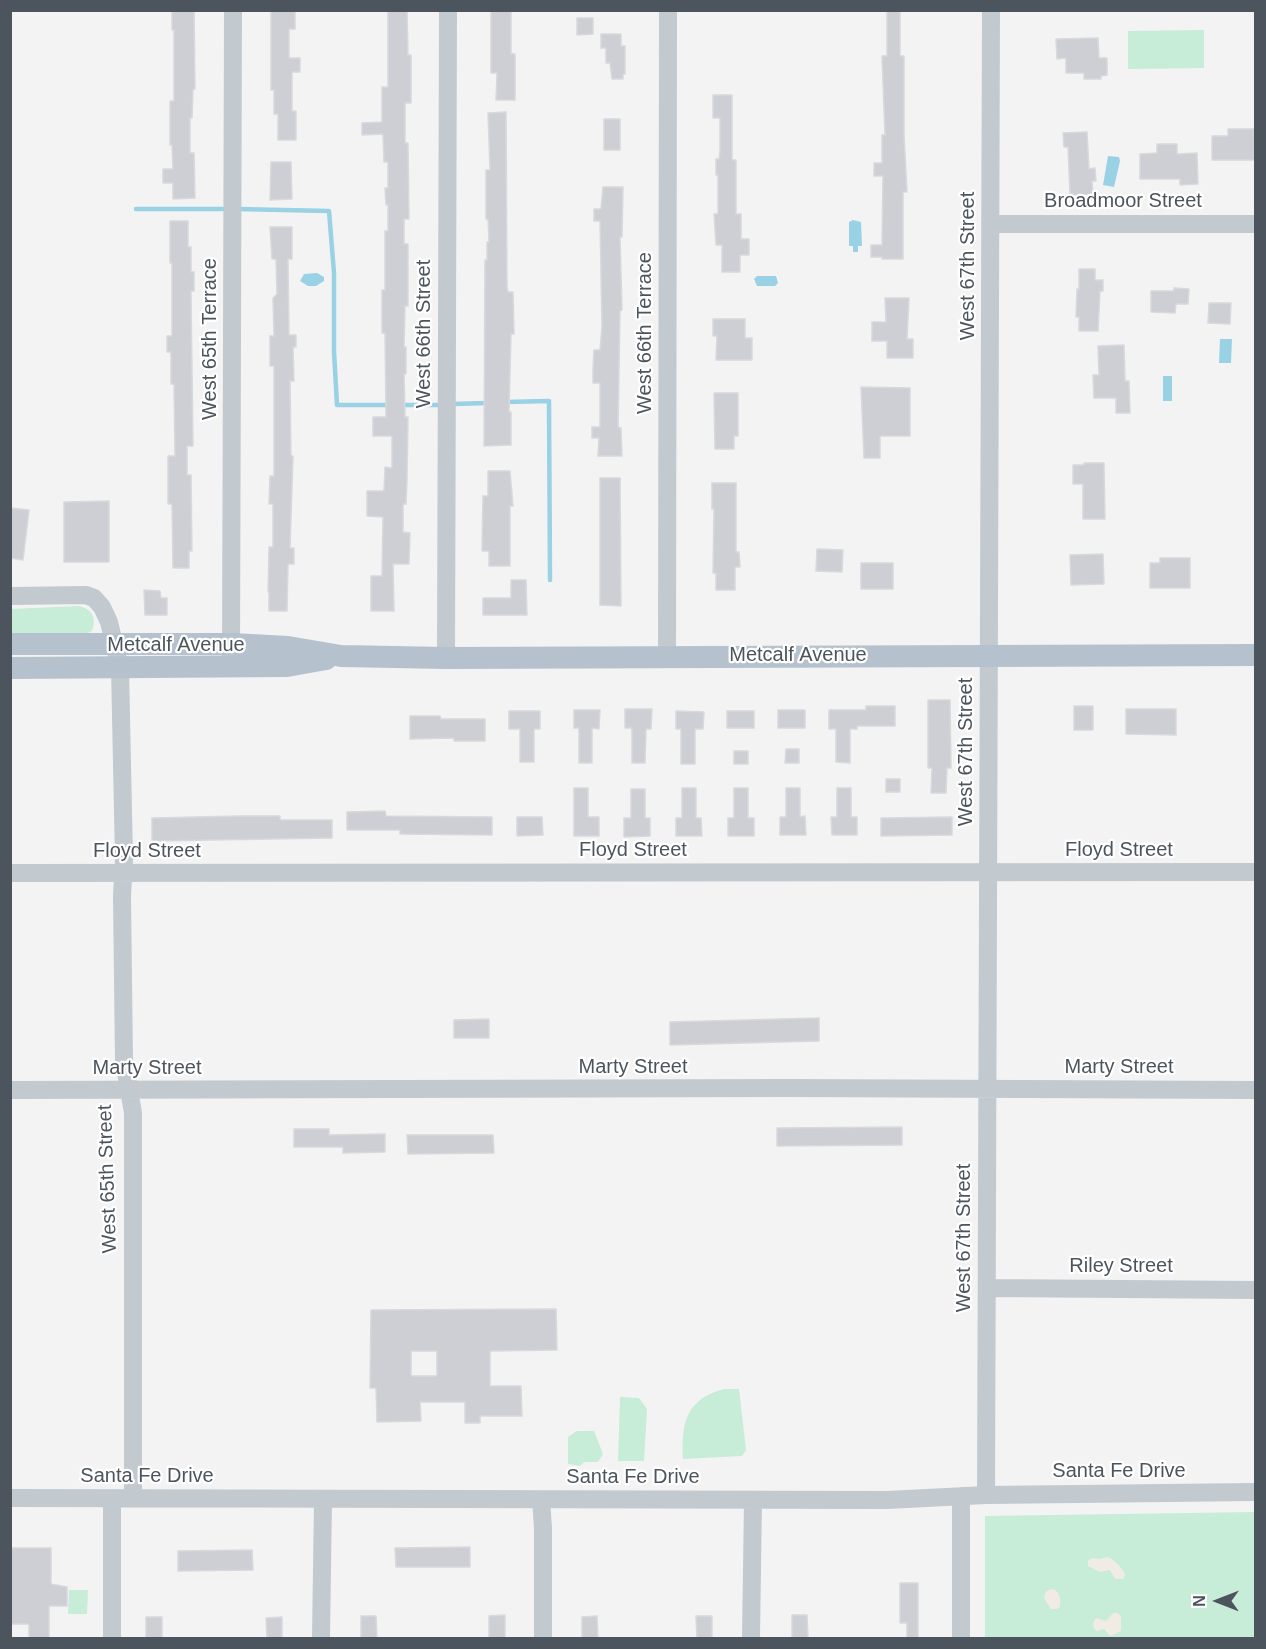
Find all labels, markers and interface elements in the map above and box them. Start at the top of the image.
street label: Broadmoor Street [1044,189,1202,213]
street label: West 67th Street [956,192,980,340]
street label: West 66th Terrace [633,252,657,414]
street label: West 65th Terrace [198,258,222,420]
street label: West 66th Street [412,260,436,408]
street label: Metcalf Avenue [107,633,245,657]
street label: Metcalf Avenue [729,643,867,667]
street label: West 67th Street [954,678,978,826]
street label: Floyd Street [579,838,687,862]
street label: Floyd Street [1065,838,1173,862]
street label: Floyd Street [93,839,201,863]
street label: Marty Street [579,1055,687,1079]
street label: Marty Street [1065,1055,1173,1079]
street label: Marty Street [93,1056,201,1080]
street label: West 65th Street [93,1104,123,1254]
street label: West 67th Street [952,1164,976,1312]
street label: Riley Street [1069,1254,1173,1278]
street label: Santa Fe Drive [1052,1459,1186,1483]
street label: Santa Fe Drive [80,1464,214,1488]
street label: Santa Fe Drive [566,1465,700,1489]
north arrow [1188,1571,1248,1631]
text: N [1191,1595,1208,1607]

